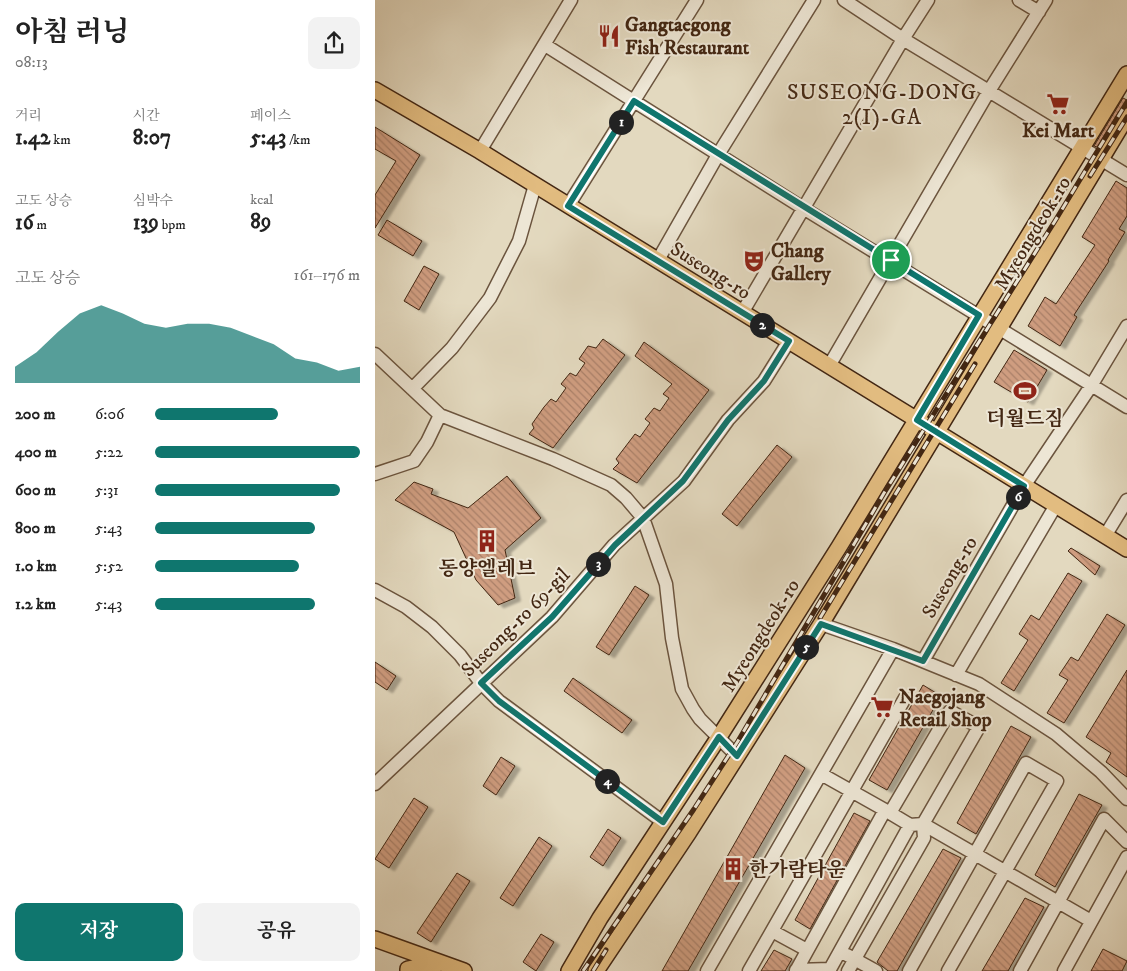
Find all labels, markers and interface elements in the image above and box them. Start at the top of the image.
place label: Gangtaegong Fish Restaurant [625,13,750,61]
text: 아침 러닝 [15,15,129,50]
button: share [308,17,360,69]
restaurant icon: Gangtaegong Fish Restaurant [596,23,622,49]
text: 08:13 [15,52,48,72]
district label: SUSEONG-DONG 2(I)-GA [787,79,977,131]
supermarket icon: Kei Mart [1045,91,1071,117]
text: 거리 [15,107,42,125]
text: 시간 [133,107,160,125]
text: 페이스 [250,107,291,125]
pin: 1 [609,110,633,134]
text: 1 [619,113,624,131]
place label: Kei Mart [1022,119,1095,144]
text: 1.42 [15,125,50,151]
text: 8:07 [133,125,171,151]
text: 5:43 [250,125,286,151]
text: km [50,131,71,149]
text: /km [286,131,310,149]
street label: Myeongdeok-ro [989,172,1077,295]
text: kcal [250,191,273,209]
text: 고도 상승 [15,192,72,210]
text: 심박수 [133,192,173,210]
text: 89 [250,209,271,235]
text: 16 [15,210,34,236]
text: 139 [133,210,159,236]
text: m [34,216,47,234]
text: bpm [159,216,186,234]
street label: Suseong-ro [665,237,755,306]
place label: Chang Gallery [771,239,831,287]
pin [870,239,912,281]
icon: arrive [877,246,905,274]
theatre icon: Chang Gallery [741,248,767,274]
text: 161–176 m [294,265,360,285]
text: 고도 상승 [15,268,80,288]
pin: 2 [749,312,775,338]
text: 2 [759,316,766,334]
sports icon: 더월드짐 [1012,378,1038,404]
text: 200 m [15,404,56,424]
text: 6:06 [95,404,124,424]
place label: 더월드짐 [986,407,1064,432]
text: 400 m [15,442,57,462]
text: 5:22 [95,442,123,462]
text: 600 m [15,480,56,500]
text: 5:31 [95,480,119,500]
pin: 6 [1005,484,1031,510]
text: 6 [1015,488,1022,506]
text: 800 m [15,518,56,538]
text: 5:43 [95,518,122,538]
building icon: 동양엘레브 [474,528,500,554]
street label: Suseong-ro [917,532,984,623]
pin: 3 [585,552,611,576]
text: 3 [596,555,601,573]
text: 1.0 km [15,556,57,576]
text: 5:52 [95,556,123,576]
place label: 동양엘레브 [439,557,536,582]
street label: Suseong-ro 69-gil [456,563,576,683]
street label: Myeongdeok-ro [717,575,806,697]
text: 1.2 km [15,594,56,614]
text: 5:43 [95,594,122,614]
pin: 5 [793,634,819,660]
text: 5 [803,638,810,656]
place label: Naegojang Retail Shop [899,685,992,733]
supermarket icon: Naegojang Retail Shop [869,694,895,720]
pin: 4 [595,768,619,794]
text: 4 [603,772,612,790]
building icon: 한가람타운 [720,856,746,882]
place label: 한가람타운 [749,858,846,883]
button: 저장 [15,903,183,961]
button: 공유 [193,903,360,961]

